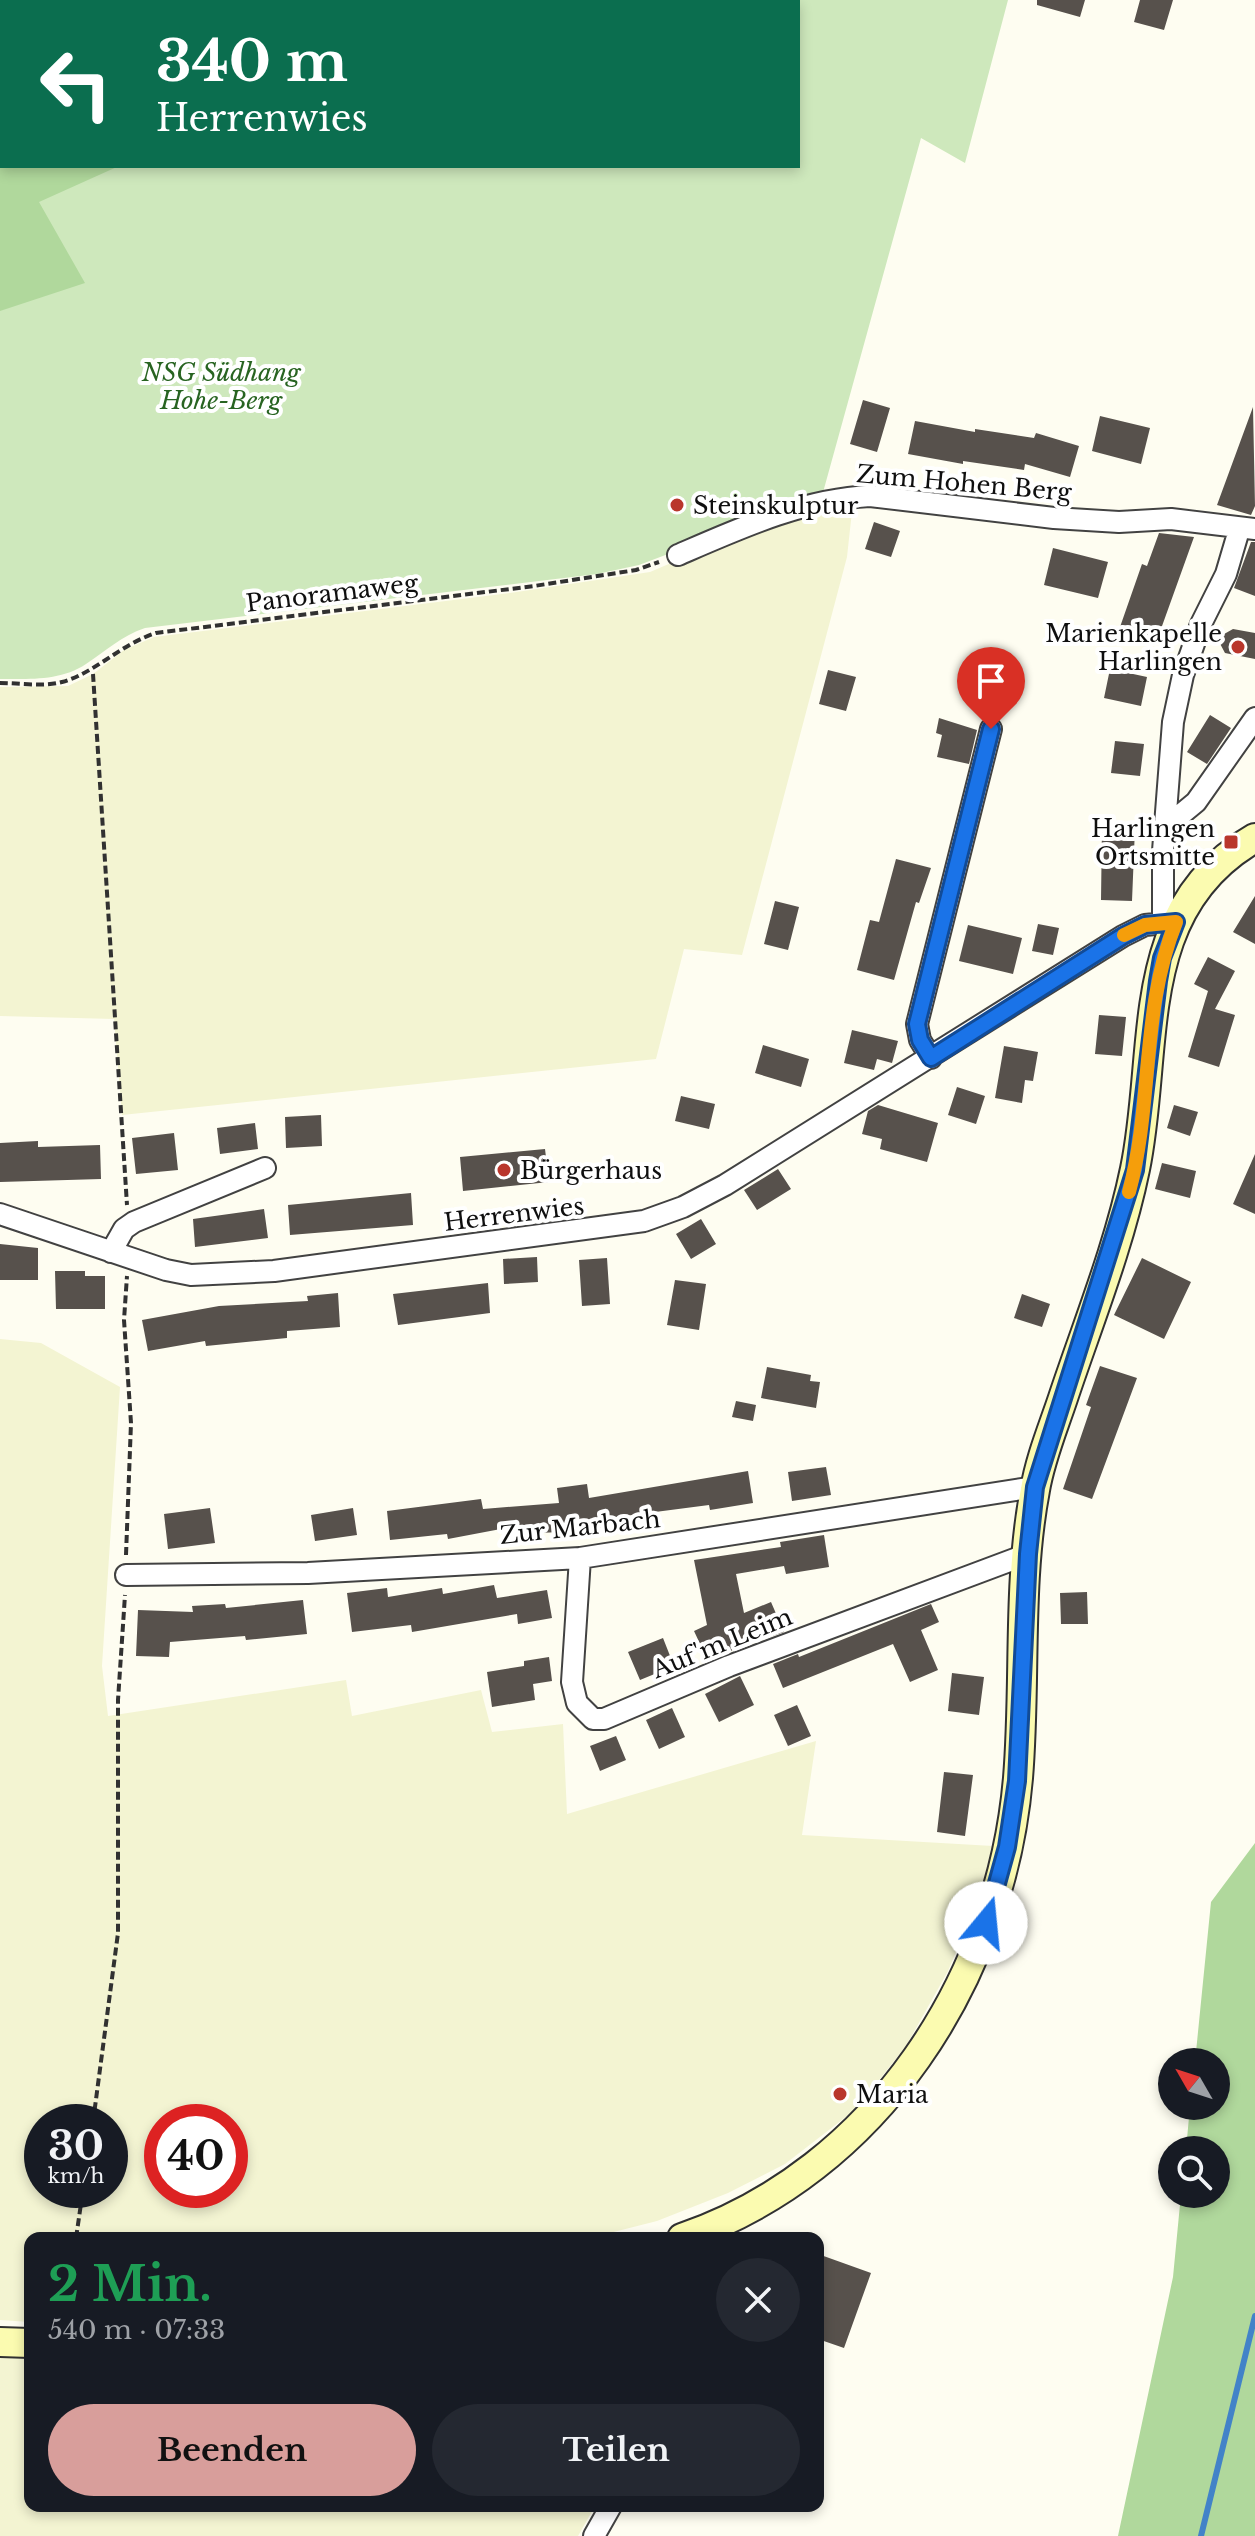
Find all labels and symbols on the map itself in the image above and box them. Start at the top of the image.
park label: NSG Südhang Hohe-Berg [141,358,302,415]
street label: Zum Hohen Berg [855,459,1073,507]
place label: Steinskulptur [693,491,859,520]
marker: Steinskulptur [668,496,686,514]
street label: Panoramaweg [244,568,420,618]
place label: Marienkapelle Harlingen [1045,619,1222,676]
marker: Marienkapelle Harlingen [1229,638,1247,656]
pin [957,647,1025,729]
place label: Harlingen Ortsmitte [1091,814,1215,871]
marker: Harlingen Ortsmitte [1222,833,1240,851]
place label: Bürgerhaus [520,1156,662,1185]
marker: Bürgerhaus [495,1161,513,1179]
street label: Herrenwies [442,1191,586,1237]
street label: Zur Marbach [498,1504,662,1550]
street label: Auf'm Leim [647,1602,797,1685]
position arrow [944,1881,1028,1965]
north arrow [1158,2048,1230,2120]
place label: Maria [856,2080,929,2109]
marker: Maria [831,2085,849,2103]
speed limit sign: 40 [144,2104,248,2208]

